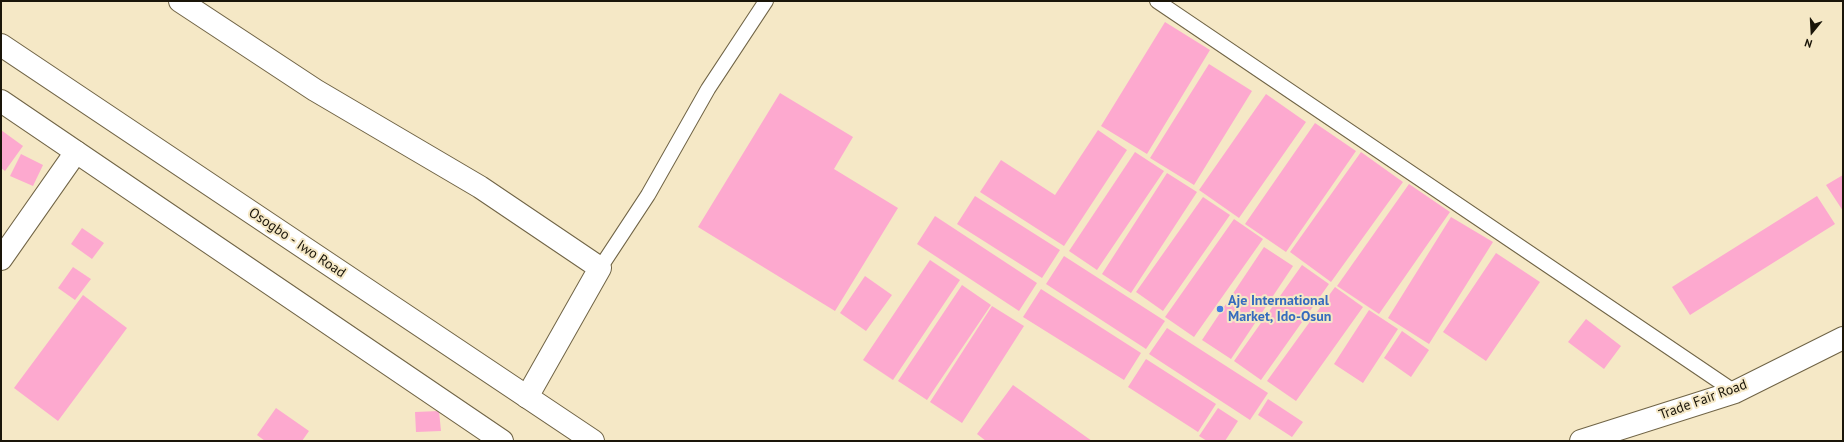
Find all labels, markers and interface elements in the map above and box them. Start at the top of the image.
north arrow [1792,12,1832,52]
text: N [1803,36,1814,51]
street label: Osogbo - Iwo Road [245,204,349,282]
place label: Aje International Market, Ido-Osun [1228,293,1331,326]
marker: Aje International Market, Ido-Osun [1215,304,1225,314]
street label: Trade Fair Road [1657,376,1749,424]

